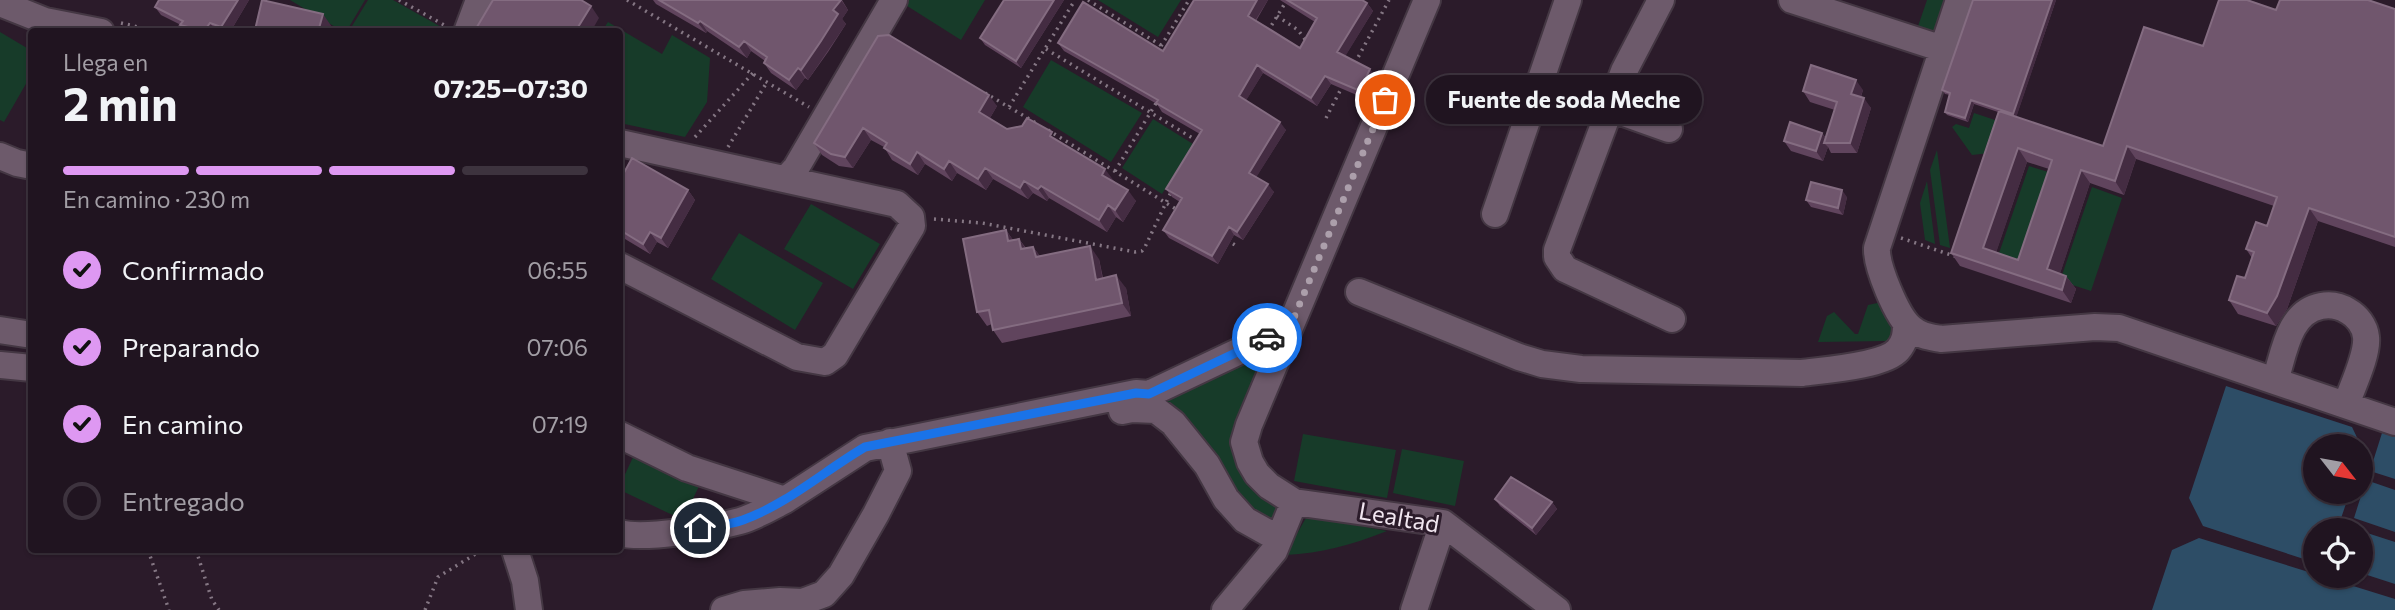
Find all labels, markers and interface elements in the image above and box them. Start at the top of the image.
text: Llega en [63,48,148,76]
pin [1355,70,1415,130]
text: 07:25–07:30 [433,72,588,103]
text: 2 min [63,74,178,130]
callout: Fuente de soda Meche [1427,76,1704,124]
icon: bag [1366,81,1404,119]
text: Fuente de soda Meche [1448,85,1680,113]
text: En camino · 230 m [63,185,250,213]
icon: check [63,251,101,289]
text: Confirmado [122,254,264,285]
text: 06:55 [527,256,588,284]
courier [1232,303,1302,373]
icon: car [1248,319,1286,357]
icon: check [63,328,101,366]
text: Preparando [122,331,260,362]
text: 07:06 [527,333,588,361]
icon: check [63,405,101,443]
text: En camino [122,408,244,439]
text: 07:19 [532,410,588,438]
north arrow [2303,434,2373,504]
map controls [2303,434,2373,588]
text: Entregado [122,485,245,516]
street label: Lealtad [1357,495,1442,538]
pin [670,498,730,558]
icon: home [681,509,719,547]
button: locate [2303,518,2373,588]

